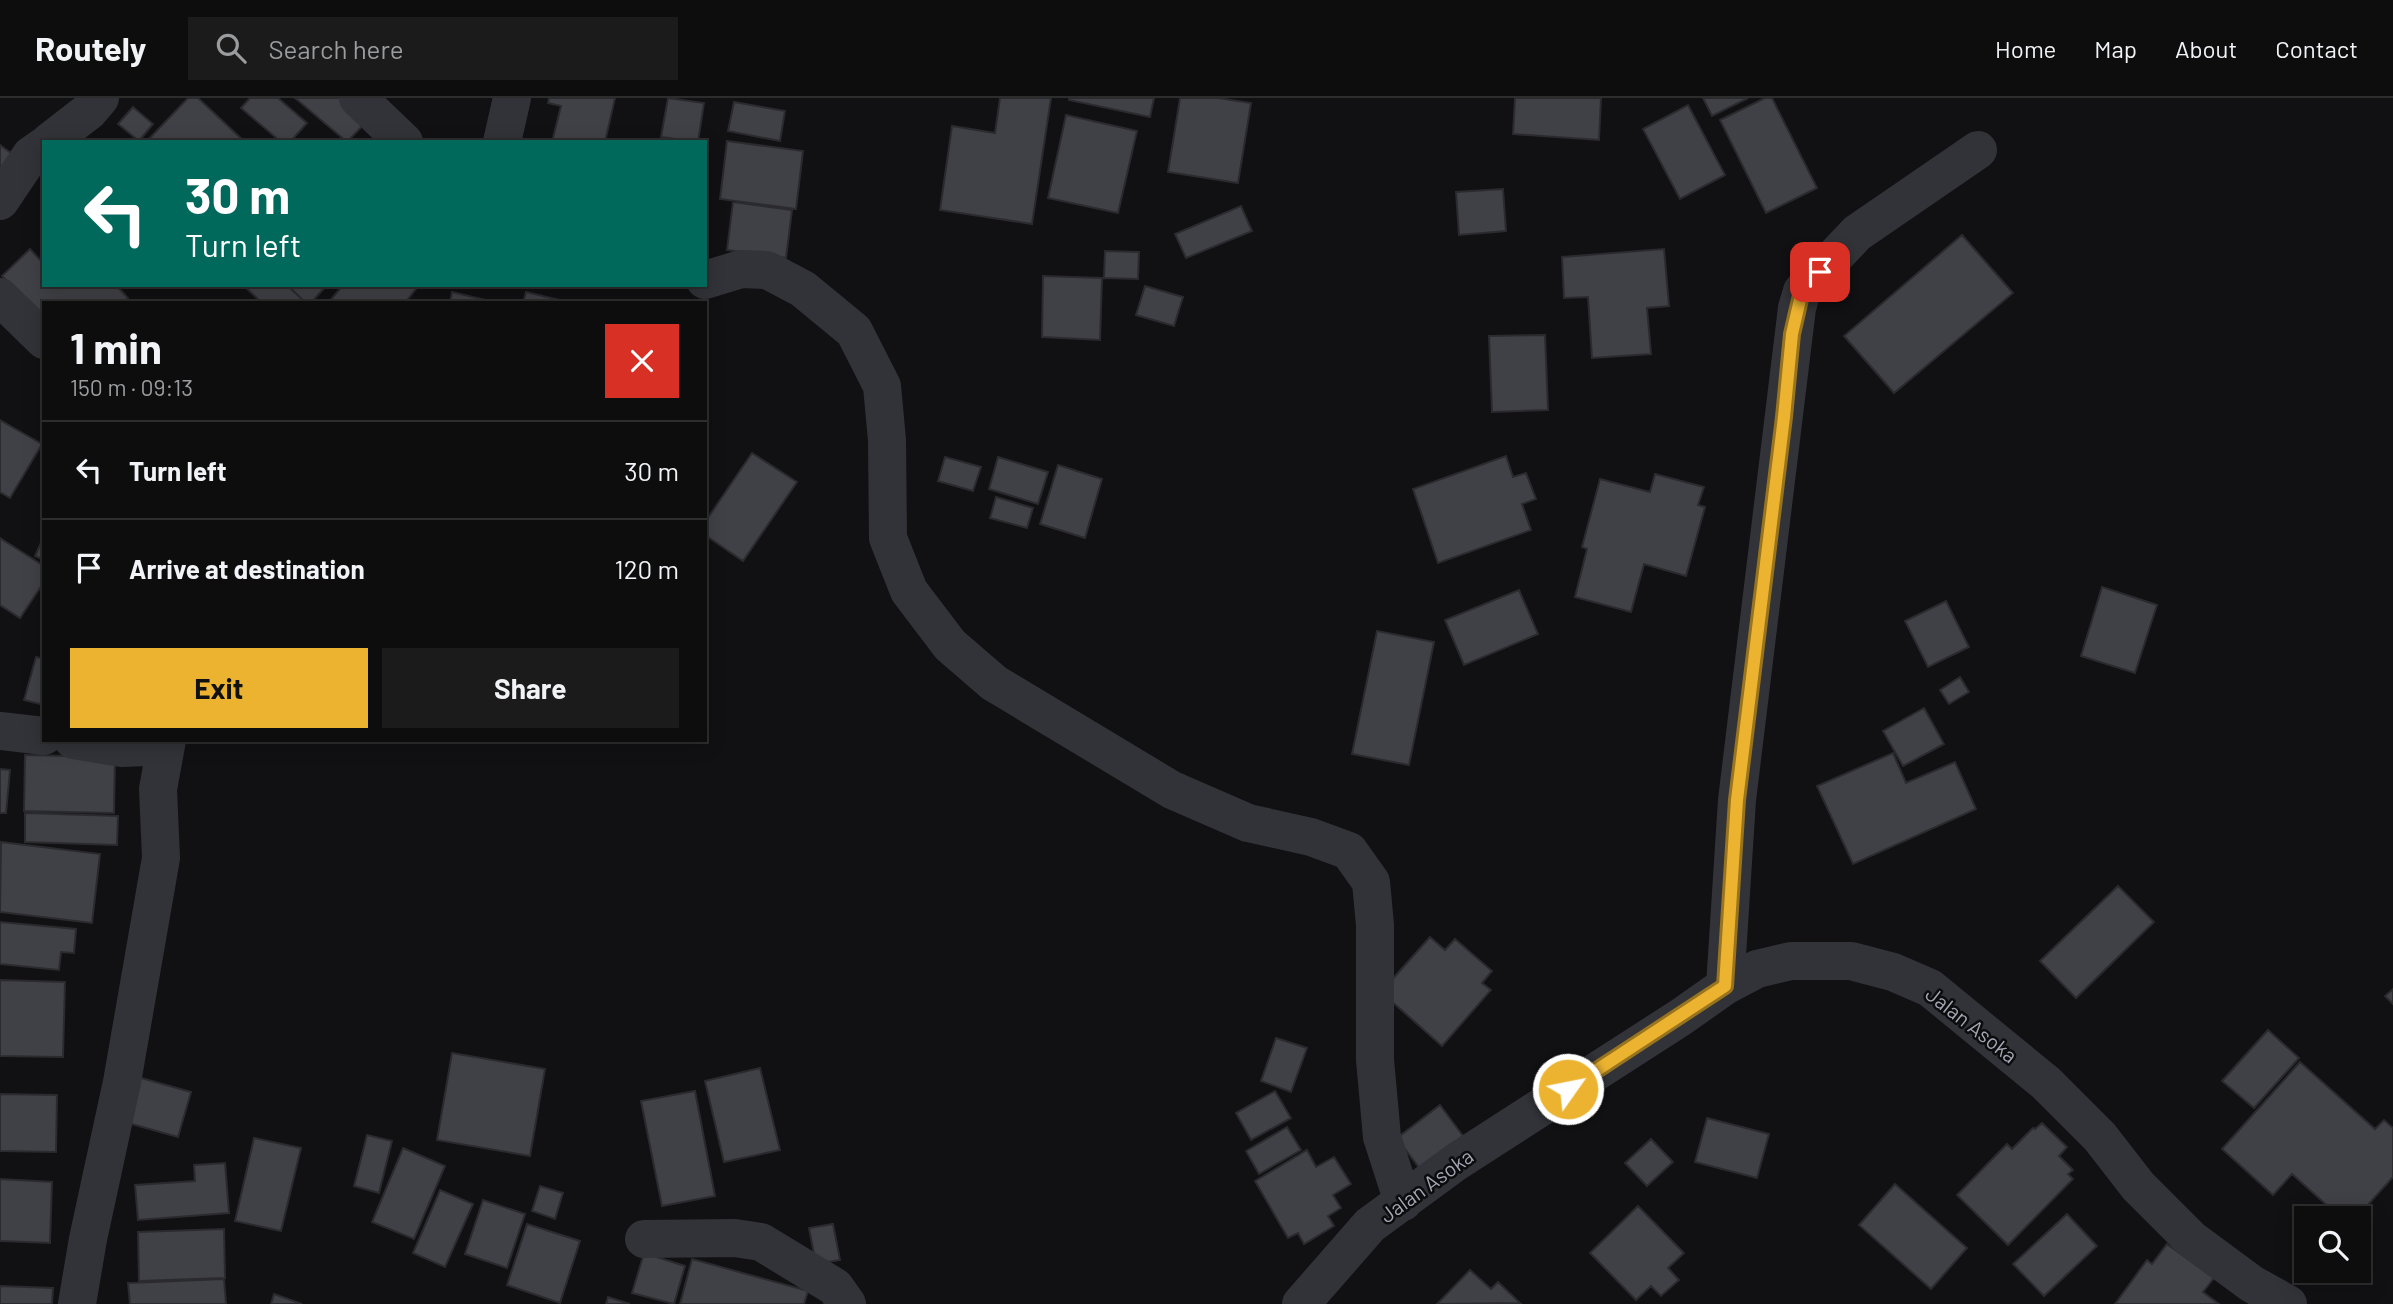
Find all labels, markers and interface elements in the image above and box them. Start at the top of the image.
search box [188,17,678,80]
text: Routely [35,28,146,68]
icon: search [212,29,250,67]
text: Search here [268,33,404,64]
text: Home [1995,34,2056,63]
text: Map [2094,34,2137,63]
text: About [2175,34,2237,63]
text: Contact [2275,34,2358,63]
text: 30 m [185,165,290,224]
icon: left [70,168,161,259]
text: Turn left [185,225,302,263]
pin [1790,242,1850,302]
icon: arrive [1801,253,1839,291]
text: 1 min [70,322,162,372]
button: close [605,324,679,398]
text: 150 m · 09:13 [70,373,193,401]
icon: left [70,451,108,489]
text: Turn left [129,455,227,486]
text: 30 m [624,455,679,486]
icon: arrive [70,549,108,587]
text: Arrive at destination [129,553,365,584]
text: 120 m [615,553,679,584]
button: Exit [70,648,368,728]
button: Share [382,648,679,728]
street label: Jalan Asoka [1921,981,2023,1067]
position arrow [1531,1052,1605,1126]
street label: Jalan Asoka [1374,1143,1478,1227]
map controls [2294,1206,2371,1283]
button: search [2294,1206,2371,1283]

